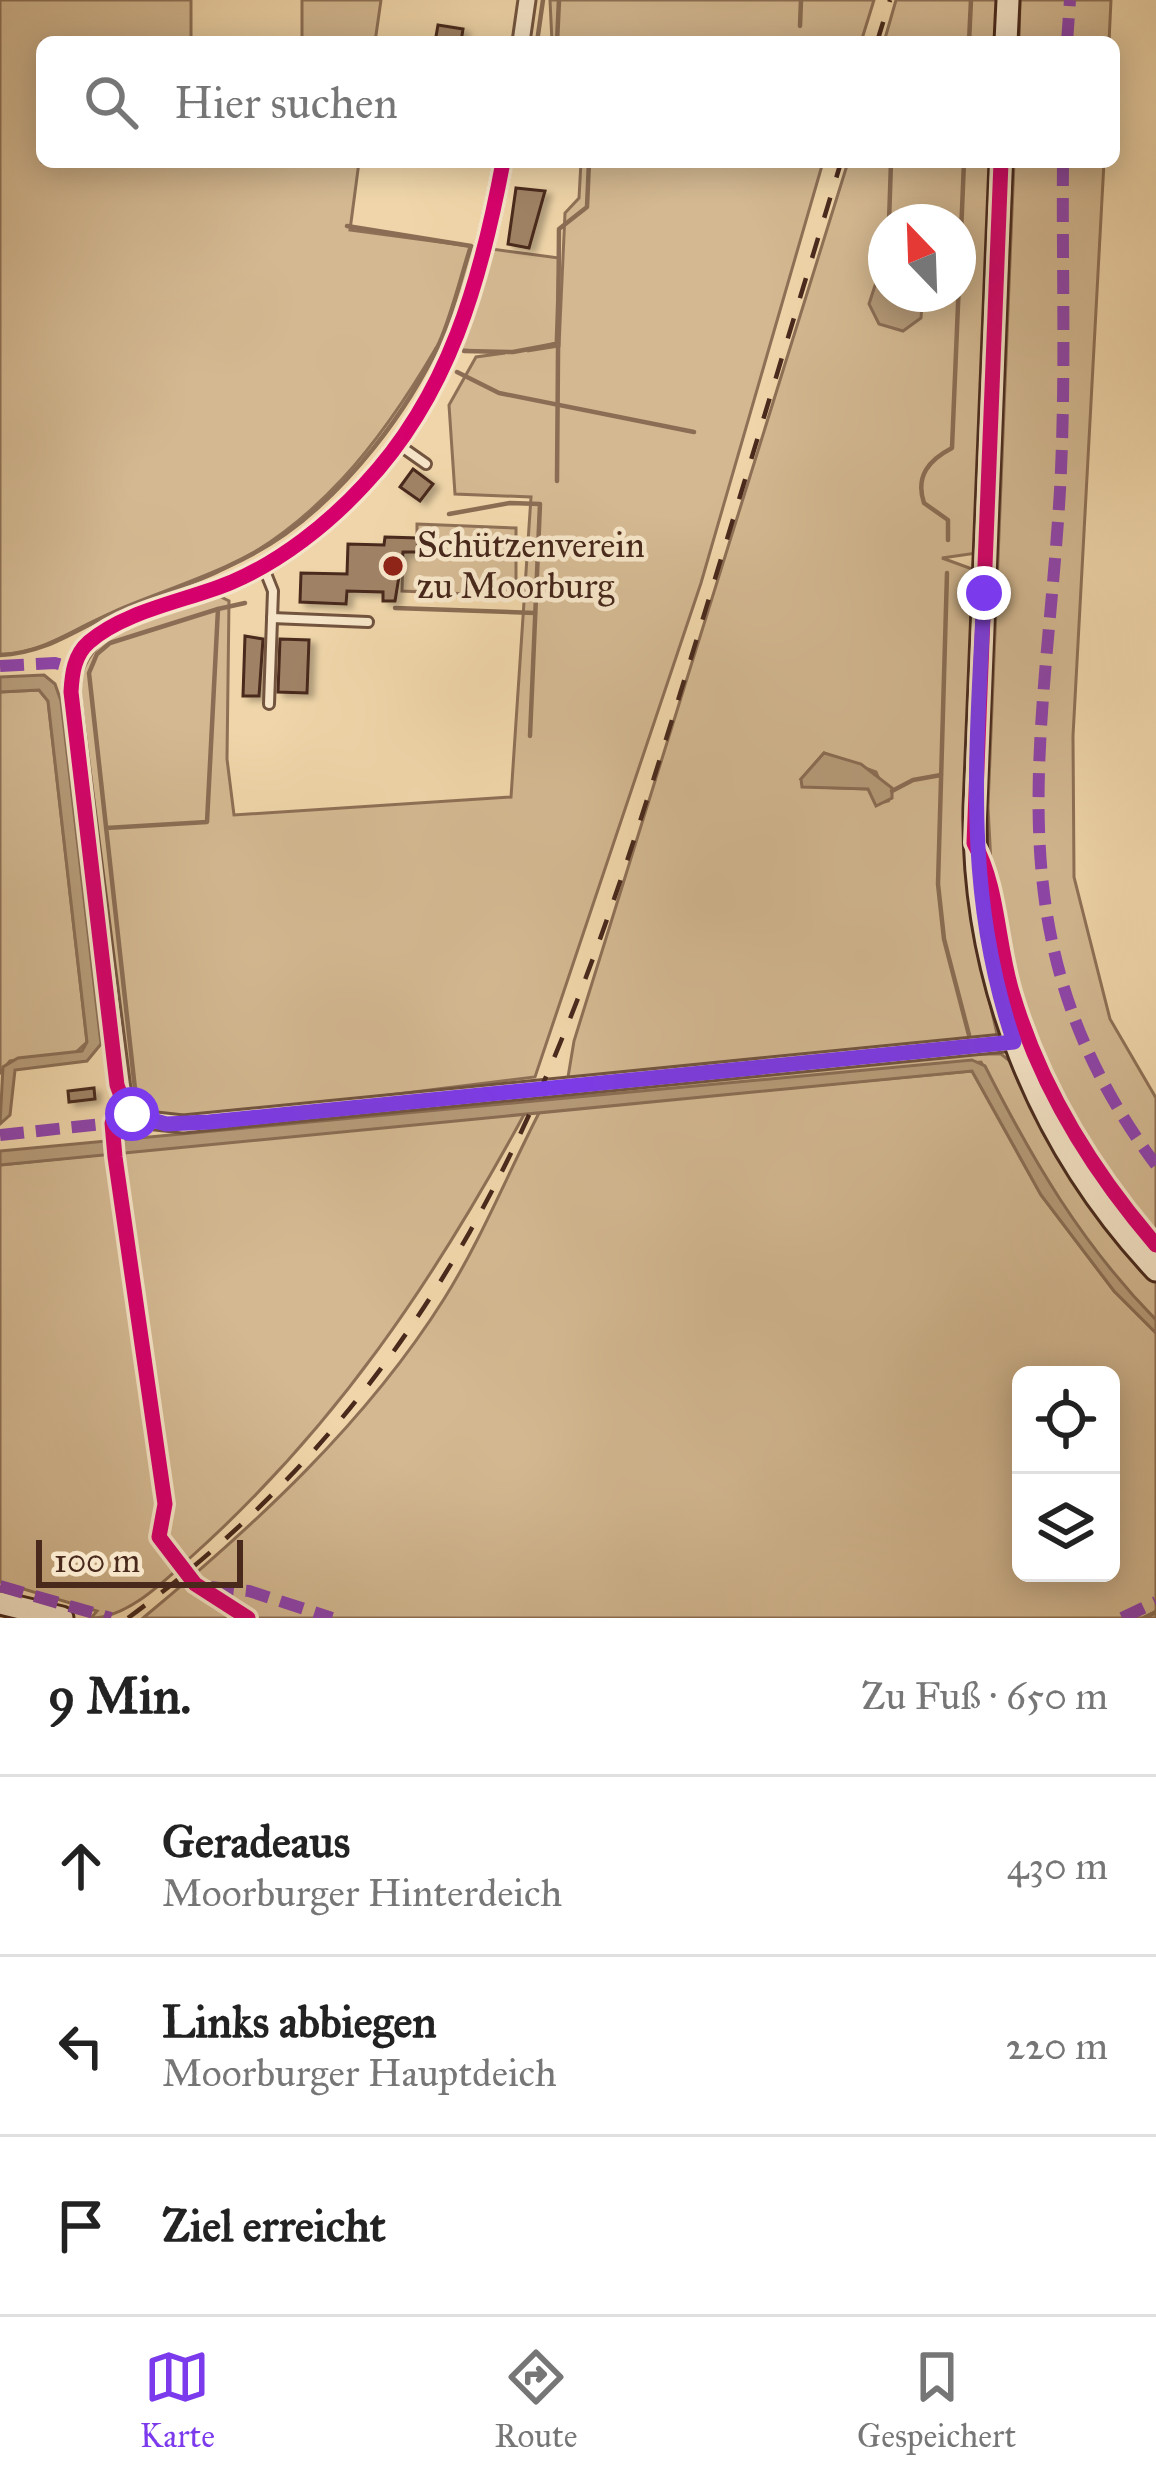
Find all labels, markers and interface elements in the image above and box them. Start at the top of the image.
search box [36,36,1120,168]
icon: search [78,69,144,135]
text: Hier suchen [174,75,398,130]
north arrow [868,204,976,312]
place label: Schützenverein zu Moorburg [417,523,645,608]
marker: Schützenverein zu Moorburg [380,553,406,579]
route end [957,566,1011,620]
route start [105,1087,159,1141]
map controls [1012,1366,1120,1582]
button: locate [1012,1366,1120,1474]
button: layers [1012,1474,1120,1582]
scale bar [36,1534,243,1587]
text: 100 m [54,1541,140,1581]
text: 9 Min. [48,1665,191,1727]
text: Zu Fuß · 650 m [861,1672,1108,1720]
text: Geradeaus [162,1814,350,1869]
icon: ahead [48,1833,114,1899]
text: 430 m [1007,1842,1108,1890]
text: Moorburger Hinterdeich [162,1869,562,1917]
text: Links abbiegen [162,1994,437,2049]
icon: left [48,2013,114,2079]
text: 220 m [1006,2022,1108,2070]
text: Moorburger Hauptdeich [162,2049,557,2097]
icon: arrive [48,2193,114,2259]
text: Ziel erreicht [162,2198,386,2253]
tab: Karte [140,2344,215,2456]
tab: Route [495,2344,577,2456]
tab: Gespeichert [857,2344,1016,2456]

